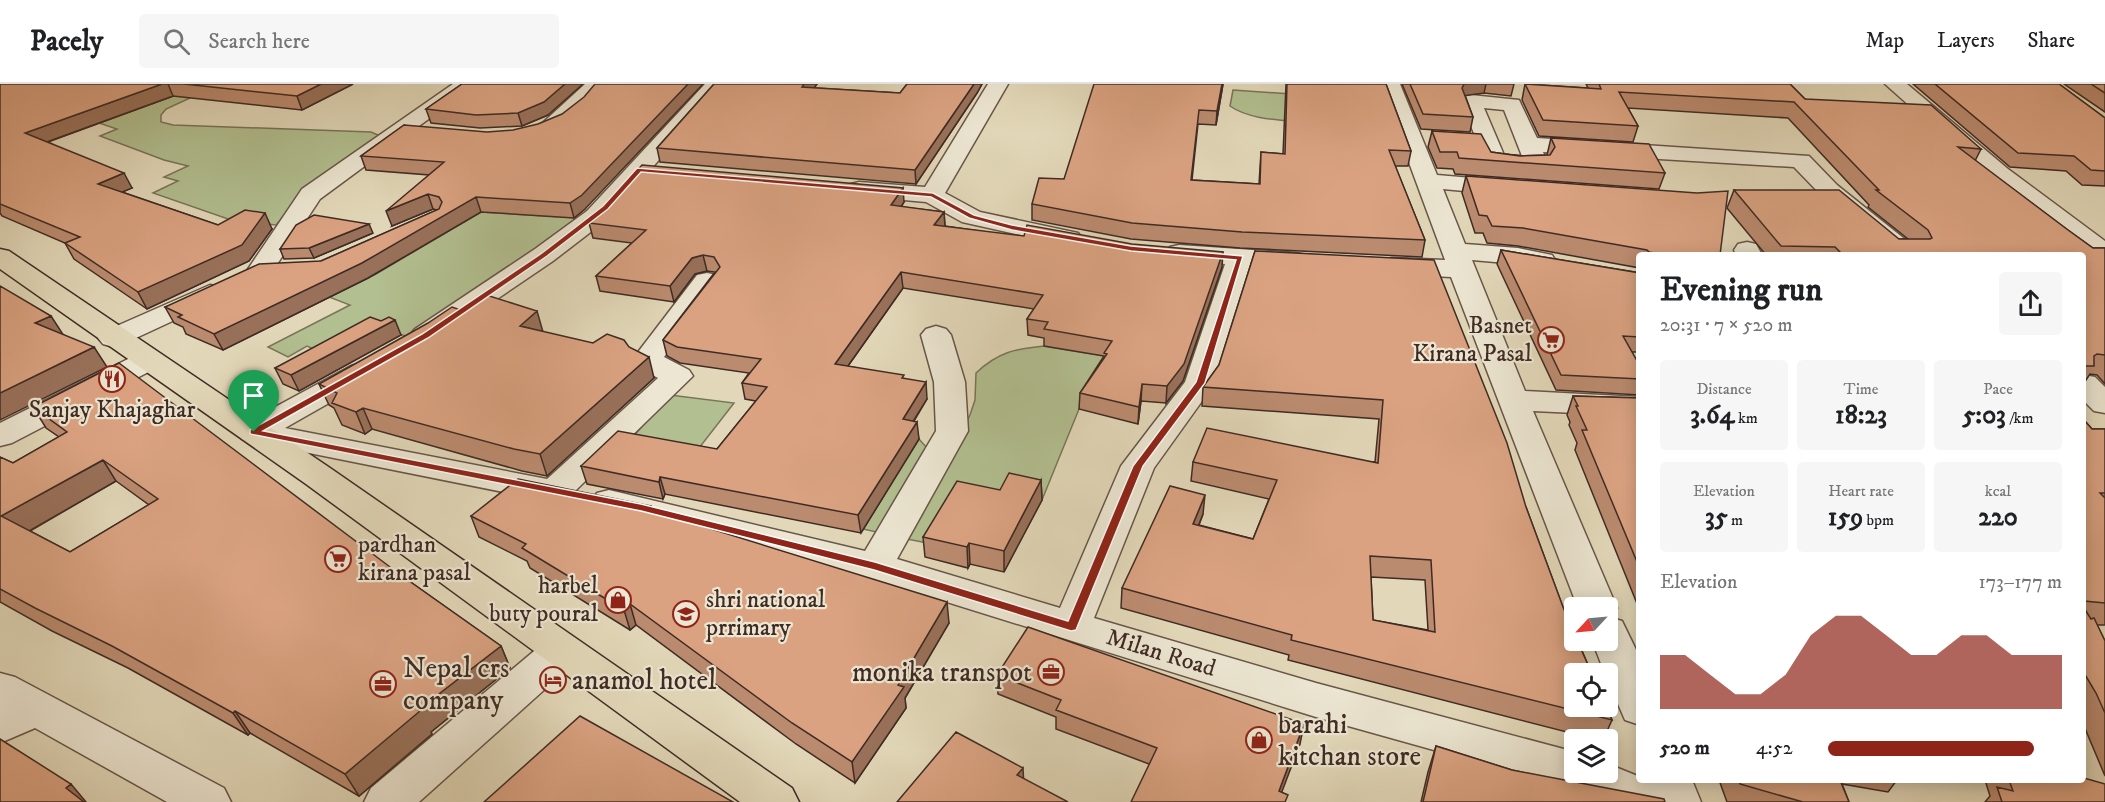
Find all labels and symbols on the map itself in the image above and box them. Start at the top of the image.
place label: Basnet Kirana Pasal [1412,311,1533,369]
supermarket icon: Basnet Kirana Pasal [1536,325,1566,355]
restaurant icon: Sanjay Khajaghar [97,364,127,394]
pin [228,370,279,432]
place label: Sanjay Khajaghar [29,395,195,425]
place label: pardhan kirana pasal [357,530,472,588]
supermarket icon: pardhan kirana pasal [323,544,353,574]
place label: harbel buty poural [489,571,599,629]
shop icon: harbel buty poural [603,585,633,615]
place label: shri national prrimary [705,585,826,643]
north arrow [1564,597,1618,651]
school or university icon: shri national prrimary [671,599,701,629]
street label: Milan Road [1103,622,1219,684]
place label: Nepal crs company [403,651,509,718]
place label: monika transpot [852,655,1032,690]
office icon: monika transpot [1036,657,1066,687]
place label: anamol hotel [572,663,717,698]
hotel icon: anamol hotel [538,665,568,695]
office icon: Nepal crs company [368,669,398,699]
place label: barahi kitchan store [1278,707,1421,774]
shop icon: barahi kitchan store [1244,725,1274,755]

